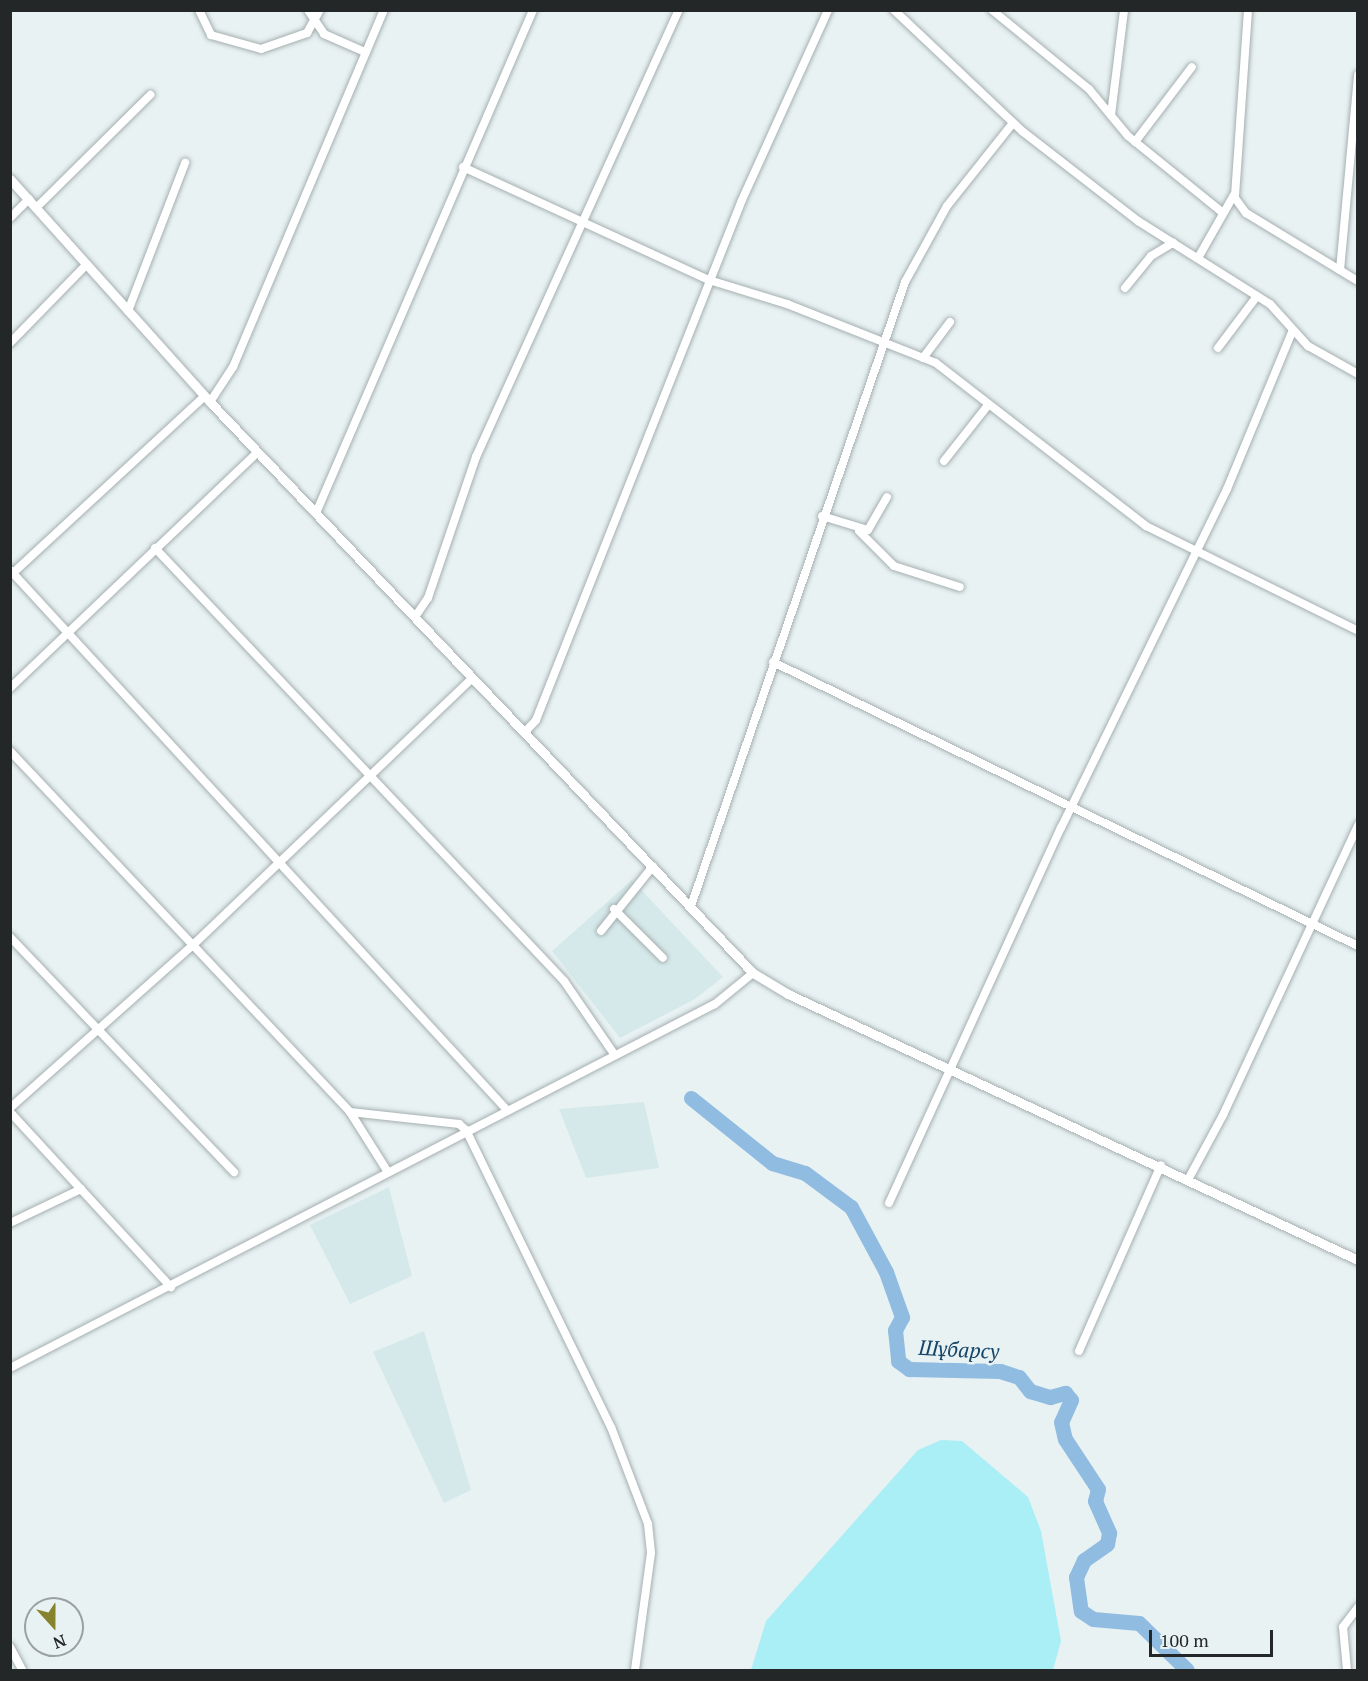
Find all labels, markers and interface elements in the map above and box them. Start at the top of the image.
water label: Шұбарсу [918,1334,1000,1364]
north arrow [24,1597,84,1657]
scale bar [1152,1618,1276,1656]
text: 100 m [1160,1628,1209,1652]
text: N [50,1629,69,1654]

